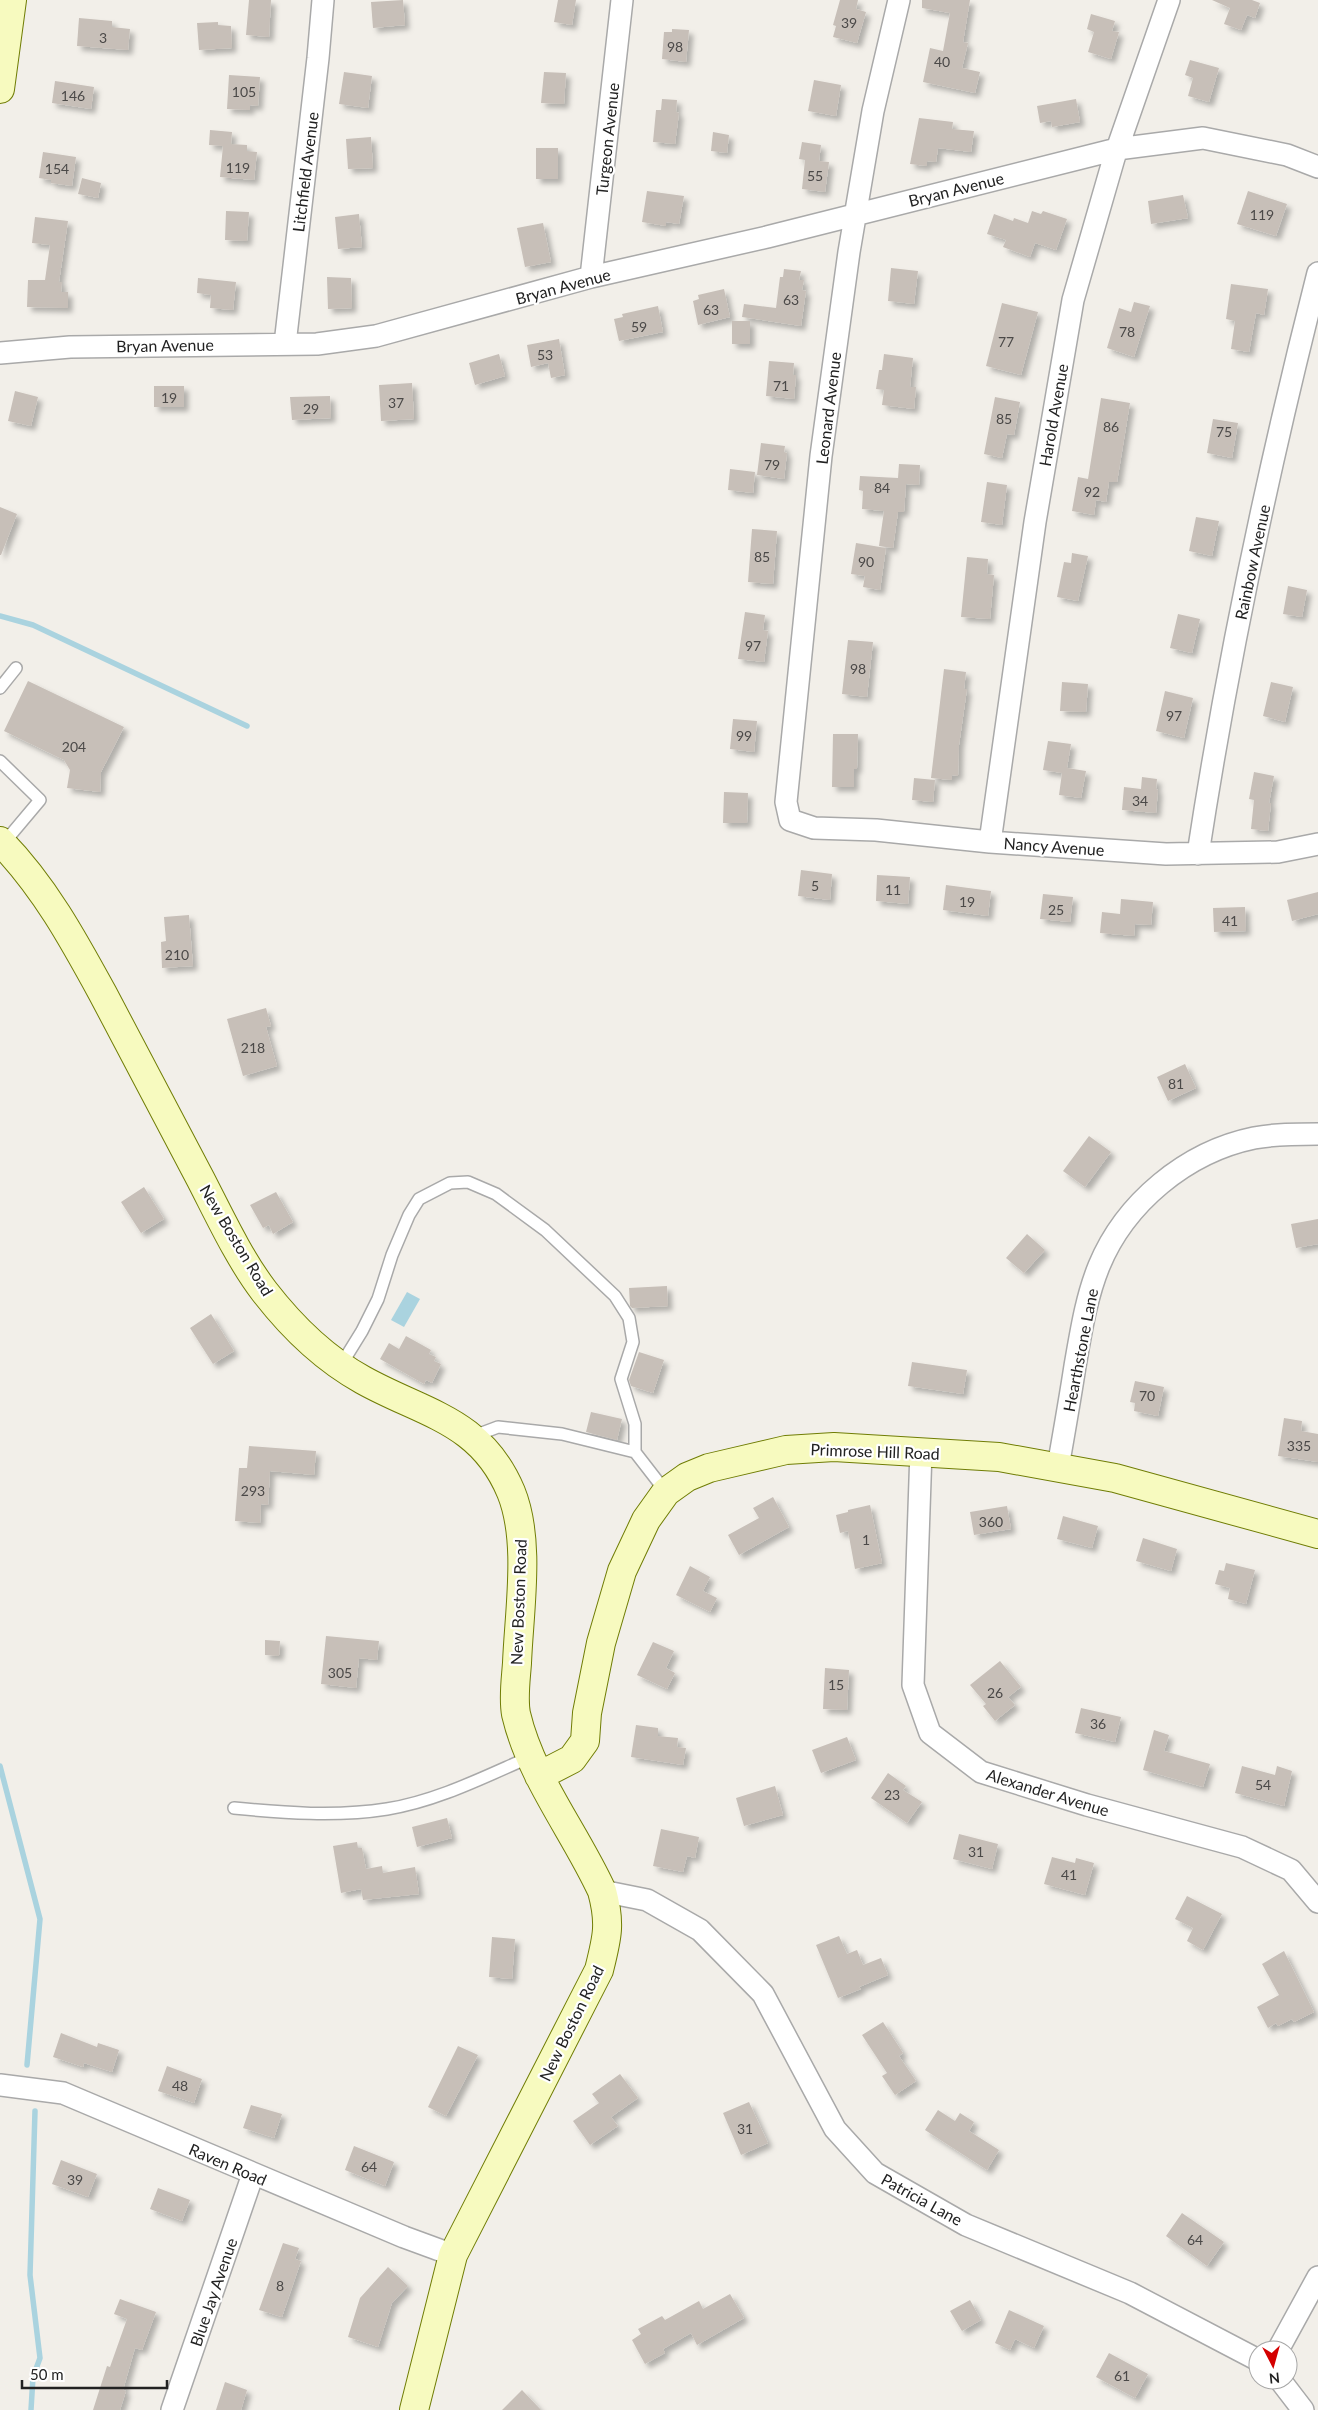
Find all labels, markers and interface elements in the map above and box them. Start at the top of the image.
house number: 39 [841,14,857,31]
house number: 3 [99,29,107,46]
house number: 98 [667,38,683,55]
house number: 40 [934,53,950,70]
street label: Turgeon Avenue [592,82,622,196]
house number: 105 [232,83,256,100]
house number: 146 [61,87,85,104]
street label: Litchfield Avenue [288,111,322,233]
house number: 119 [226,159,250,176]
house number: 154 [45,160,69,177]
house number: 55 [807,167,823,184]
street label: Bryan Avenue [906,168,1006,210]
house number: 119 [1250,206,1274,223]
street label: Bryan Avenue [513,264,613,308]
house number: 63 [783,291,799,308]
house number: 63 [703,301,719,318]
house number: 59 [631,318,647,335]
house number: 78 [1119,323,1135,340]
house number: 77 [998,333,1014,350]
street label: Bryan Avenue [116,335,214,355]
house number: 53 [537,346,553,363]
street label: Leonard Avenue [812,351,844,465]
street label: Harold Avenue [1035,362,1071,468]
house number: 71 [773,377,789,394]
house number: 19 [161,389,177,406]
house number: 37 [388,394,404,411]
house number: 29 [303,400,319,417]
house number: 85 [996,410,1012,427]
house number: 86 [1103,418,1119,435]
house number: 75 [1216,423,1232,440]
house number: 79 [764,456,780,473]
house number: 84 [874,479,890,496]
house number: 92 [1084,483,1100,500]
street label: Rainbow Avenue [1231,503,1273,621]
house number: 85 [754,548,770,565]
house number: 90 [858,553,874,570]
house number: 97 [745,637,761,654]
house number: 98 [850,660,866,677]
house number: 97 [1166,707,1182,724]
house number: 99 [736,727,752,744]
house number: 204 [62,738,86,755]
house number: 34 [1132,792,1148,809]
street label: Nancy Avenue [1003,833,1105,859]
house number: 5 [811,877,819,894]
house number: 11 [885,881,901,898]
house number: 19 [959,893,975,910]
house number: 25 [1048,901,1064,918]
house number: 41 [1222,912,1238,929]
house number: 210 [165,946,189,963]
house number: 218 [241,1039,265,1056]
house number: 81 [1168,1075,1184,1092]
street label: New Boston Road [196,1181,278,1299]
street label: Hearthstone Lane [1059,1287,1101,1413]
house number: 70 [1139,1387,1155,1404]
house number: 335 [1287,1437,1311,1454]
street label: Primrose Hill Road [810,1439,940,1463]
house number: 293 [241,1482,265,1499]
house number: 360 [979,1513,1003,1530]
house number: 1 [862,1531,870,1548]
street label: New Boston Road [506,1539,530,1665]
house number: 305 [328,1664,352,1681]
house number: 15 [828,1676,844,1693]
house number: 26 [987,1684,1003,1701]
house number: 36 [1090,1715,1106,1732]
street label: Alexander Avenue [984,1764,1112,1820]
house number: 54 [1255,1776,1271,1793]
house number: 23 [884,1786,900,1803]
house number: 31 [968,1843,984,1860]
house number: 41 [1061,1866,1077,1883]
street label: New Boston Road [535,1962,607,2084]
house number: 48 [172,2077,188,2094]
house number: 31 [737,2120,753,2137]
street label: Raven Road [186,2139,270,2189]
house number: 64 [361,2158,377,2175]
street label: Patricia Lane [878,2169,966,2229]
house number: 39 [67,2171,83,2188]
house number: 64 [1187,2231,1203,2248]
street label: Blue Jay Avenue [186,2235,240,2349]
house number: 8 [276,2277,284,2294]
north arrow [1248,2340,1298,2390]
scale bar [22,2358,168,2390]
text: 50 m [30,2365,64,2383]
house number: 61 [1114,2367,1130,2384]
text: N [1268,2369,1281,2387]

